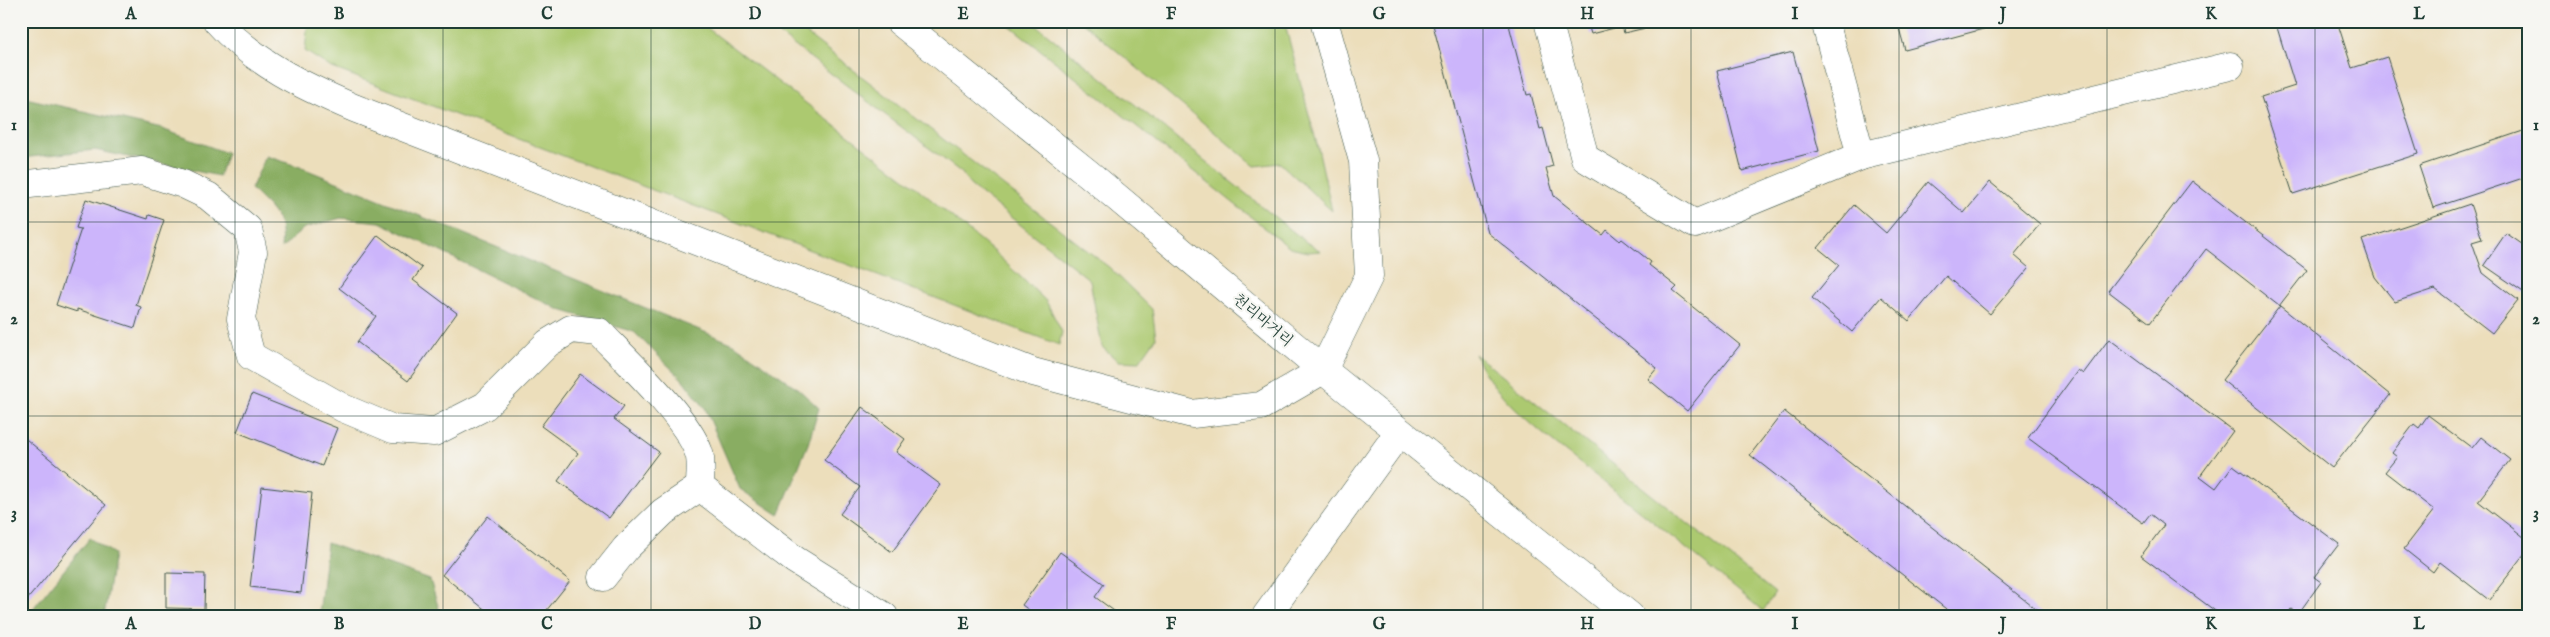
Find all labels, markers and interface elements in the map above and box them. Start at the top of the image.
text: A [125,5,138,25]
text: B [334,5,345,25]
text: C [541,5,553,25]
text: D [749,5,762,25]
text: E [957,5,969,25]
text: F [1166,5,1177,25]
text: G [1373,5,1386,25]
text: H [1580,5,1594,25]
text: I [1792,5,1799,25]
text: J [1998,5,2007,25]
text: K [2205,5,2218,25]
text: L [2413,5,2425,25]
text: 1 [11,116,17,136]
text: 1 [2533,116,2539,136]
street label: 천리마거리 [1229,290,1297,351]
text: 2 [10,310,18,330]
text: 2 [2532,310,2540,330]
text: 3 [11,504,17,524]
text: 3 [2533,504,2539,524]
text: A [125,615,138,635]
text: B [334,615,345,635]
text: C [541,615,553,635]
text: D [749,615,762,635]
text: E [957,615,969,635]
text: F [1166,615,1177,635]
text: G [1373,615,1386,635]
text: H [1580,615,1594,635]
text: I [1792,615,1799,635]
text: J [1998,615,2007,635]
text: K [2205,615,2218,635]
text: L [2413,615,2425,635]

